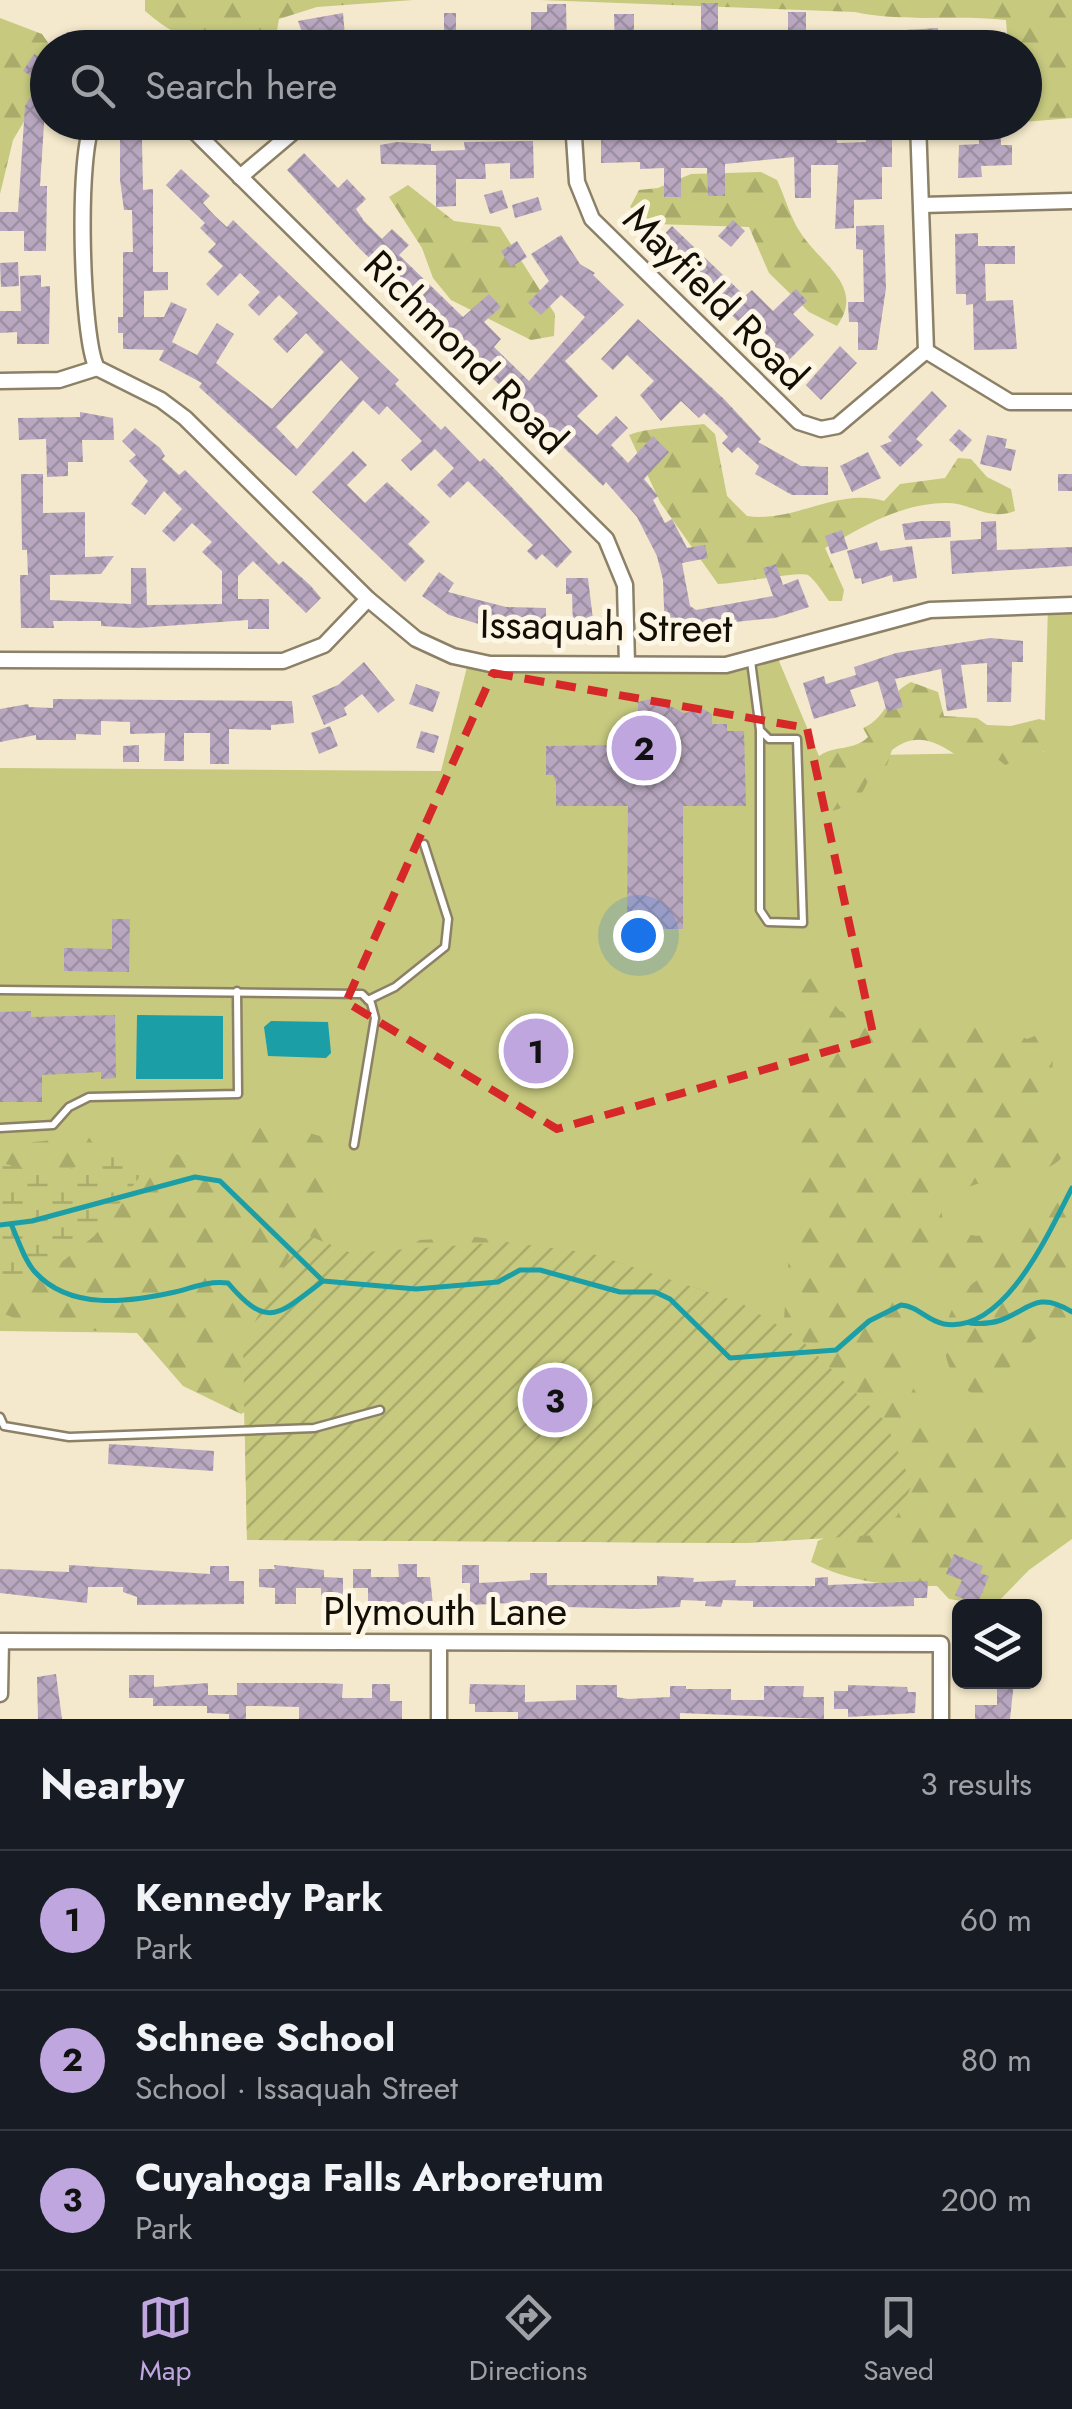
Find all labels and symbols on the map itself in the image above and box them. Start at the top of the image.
street label: Mayfield Road [610,191,822,403]
street label: Richmond Road [351,237,581,467]
street label: Issaquah Street [479,595,733,657]
pin: 2 [612,710,676,786]
your location [613,910,664,961]
pin: 1 [504,1014,568,1088]
pin: 3 [522,1362,588,1438]
street label: Plymouth Lane [323,1582,567,1640]

